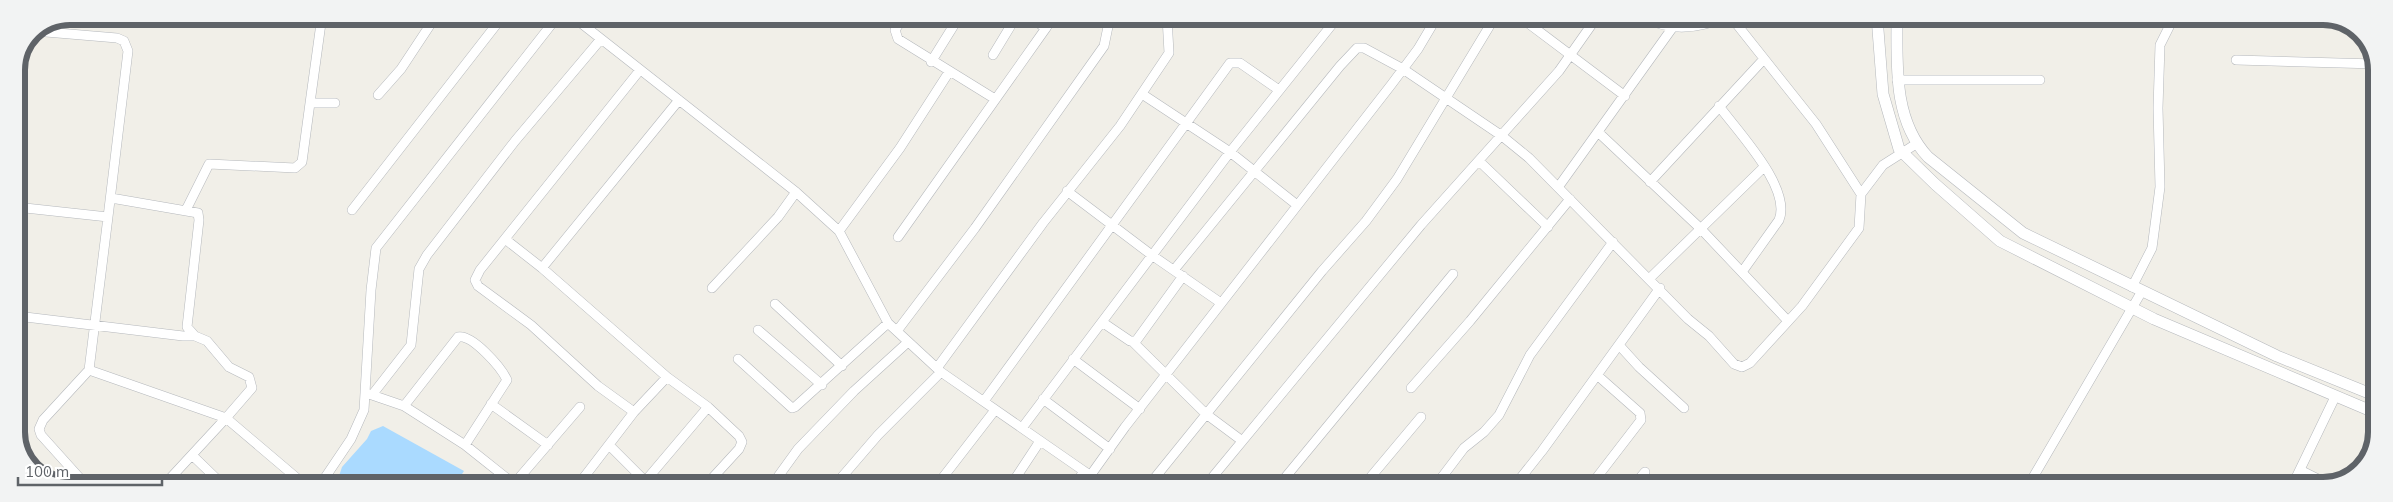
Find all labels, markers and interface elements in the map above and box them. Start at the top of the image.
scale bar [18,454,161,486]
text: 100 m [25,462,69,481]

